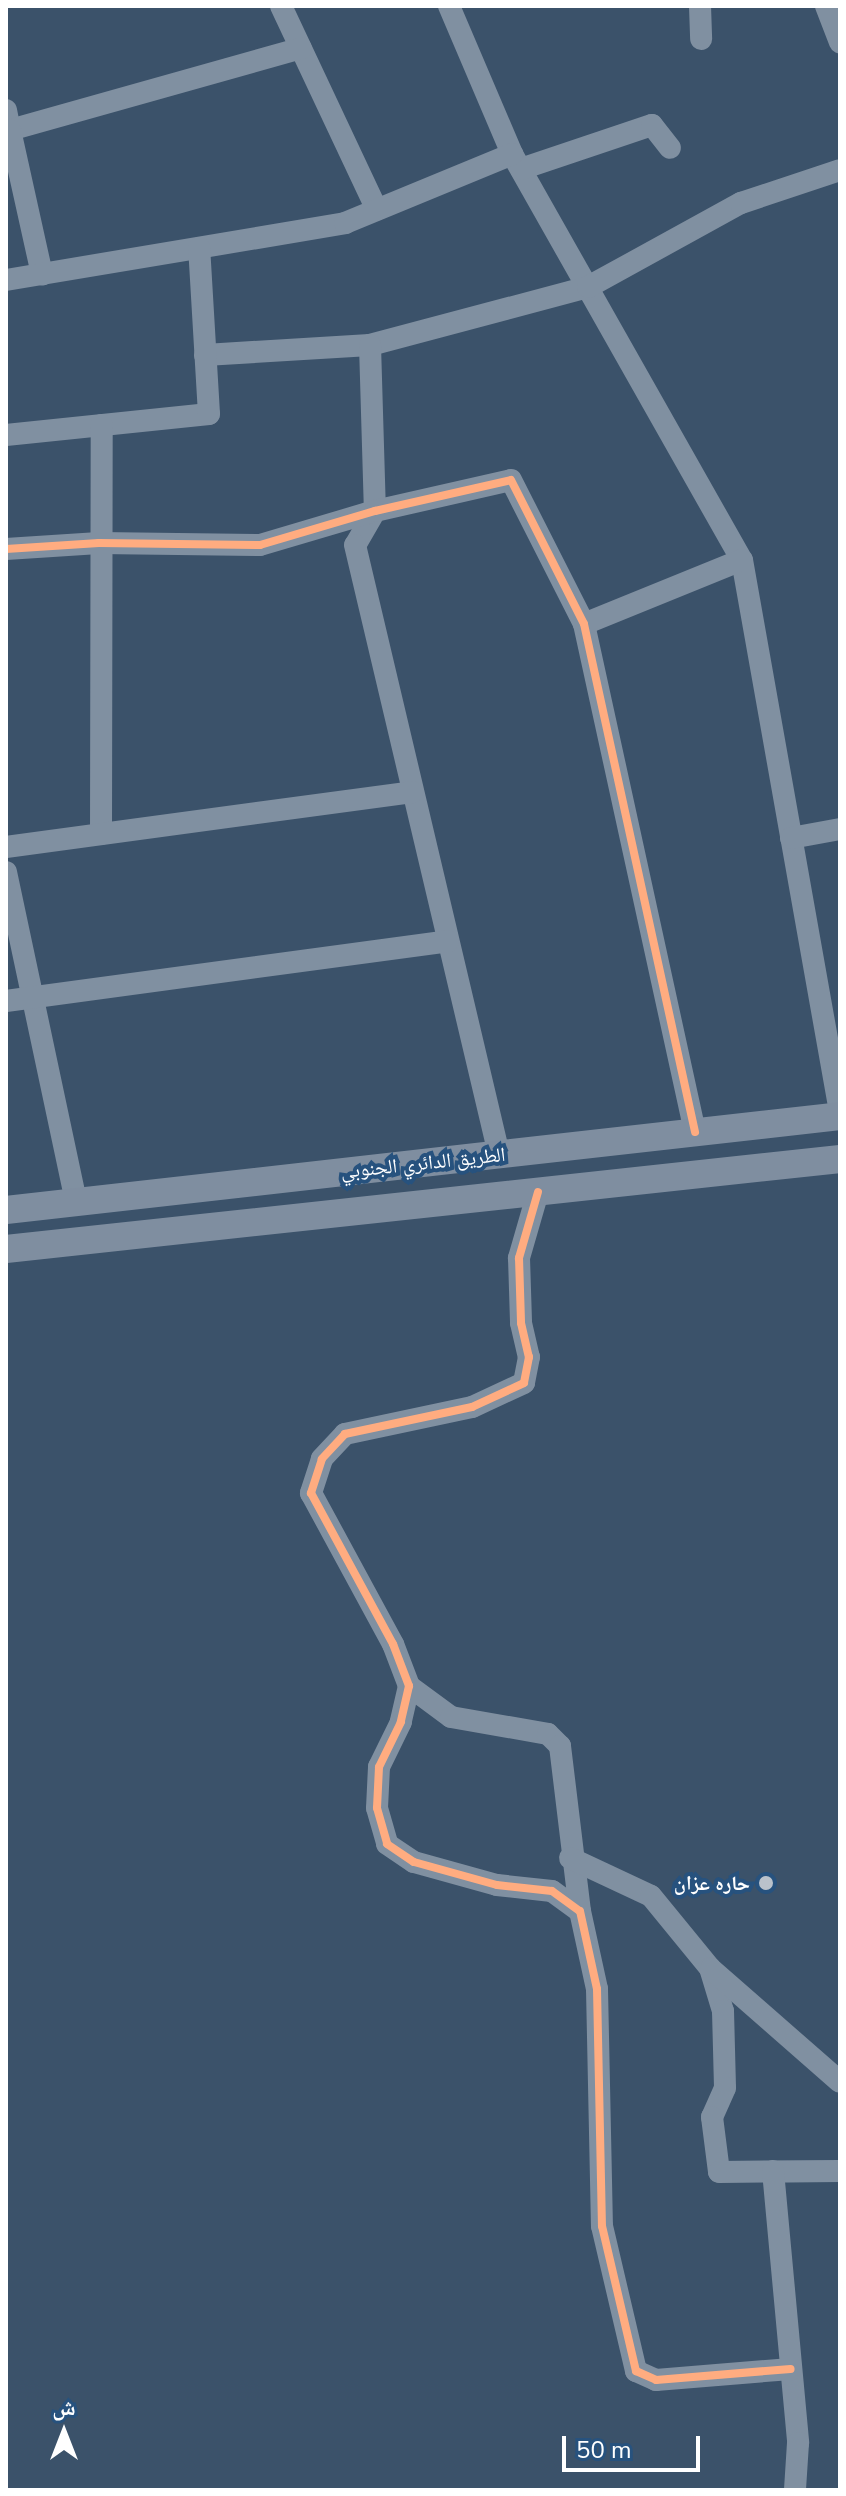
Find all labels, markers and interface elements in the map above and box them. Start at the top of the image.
street label: الطريق الدائري الجنوبي [339,1142,507,1184]
place label: حاره عزان [674,1871,750,1895]
marker: حاره عزان [757,1874,775,1892]
north arrow [24,2392,104,2472]
text: ش [52,2393,76,2423]
scale bar [566,2420,704,2470]
text: 50 m [576,2434,632,2466]

